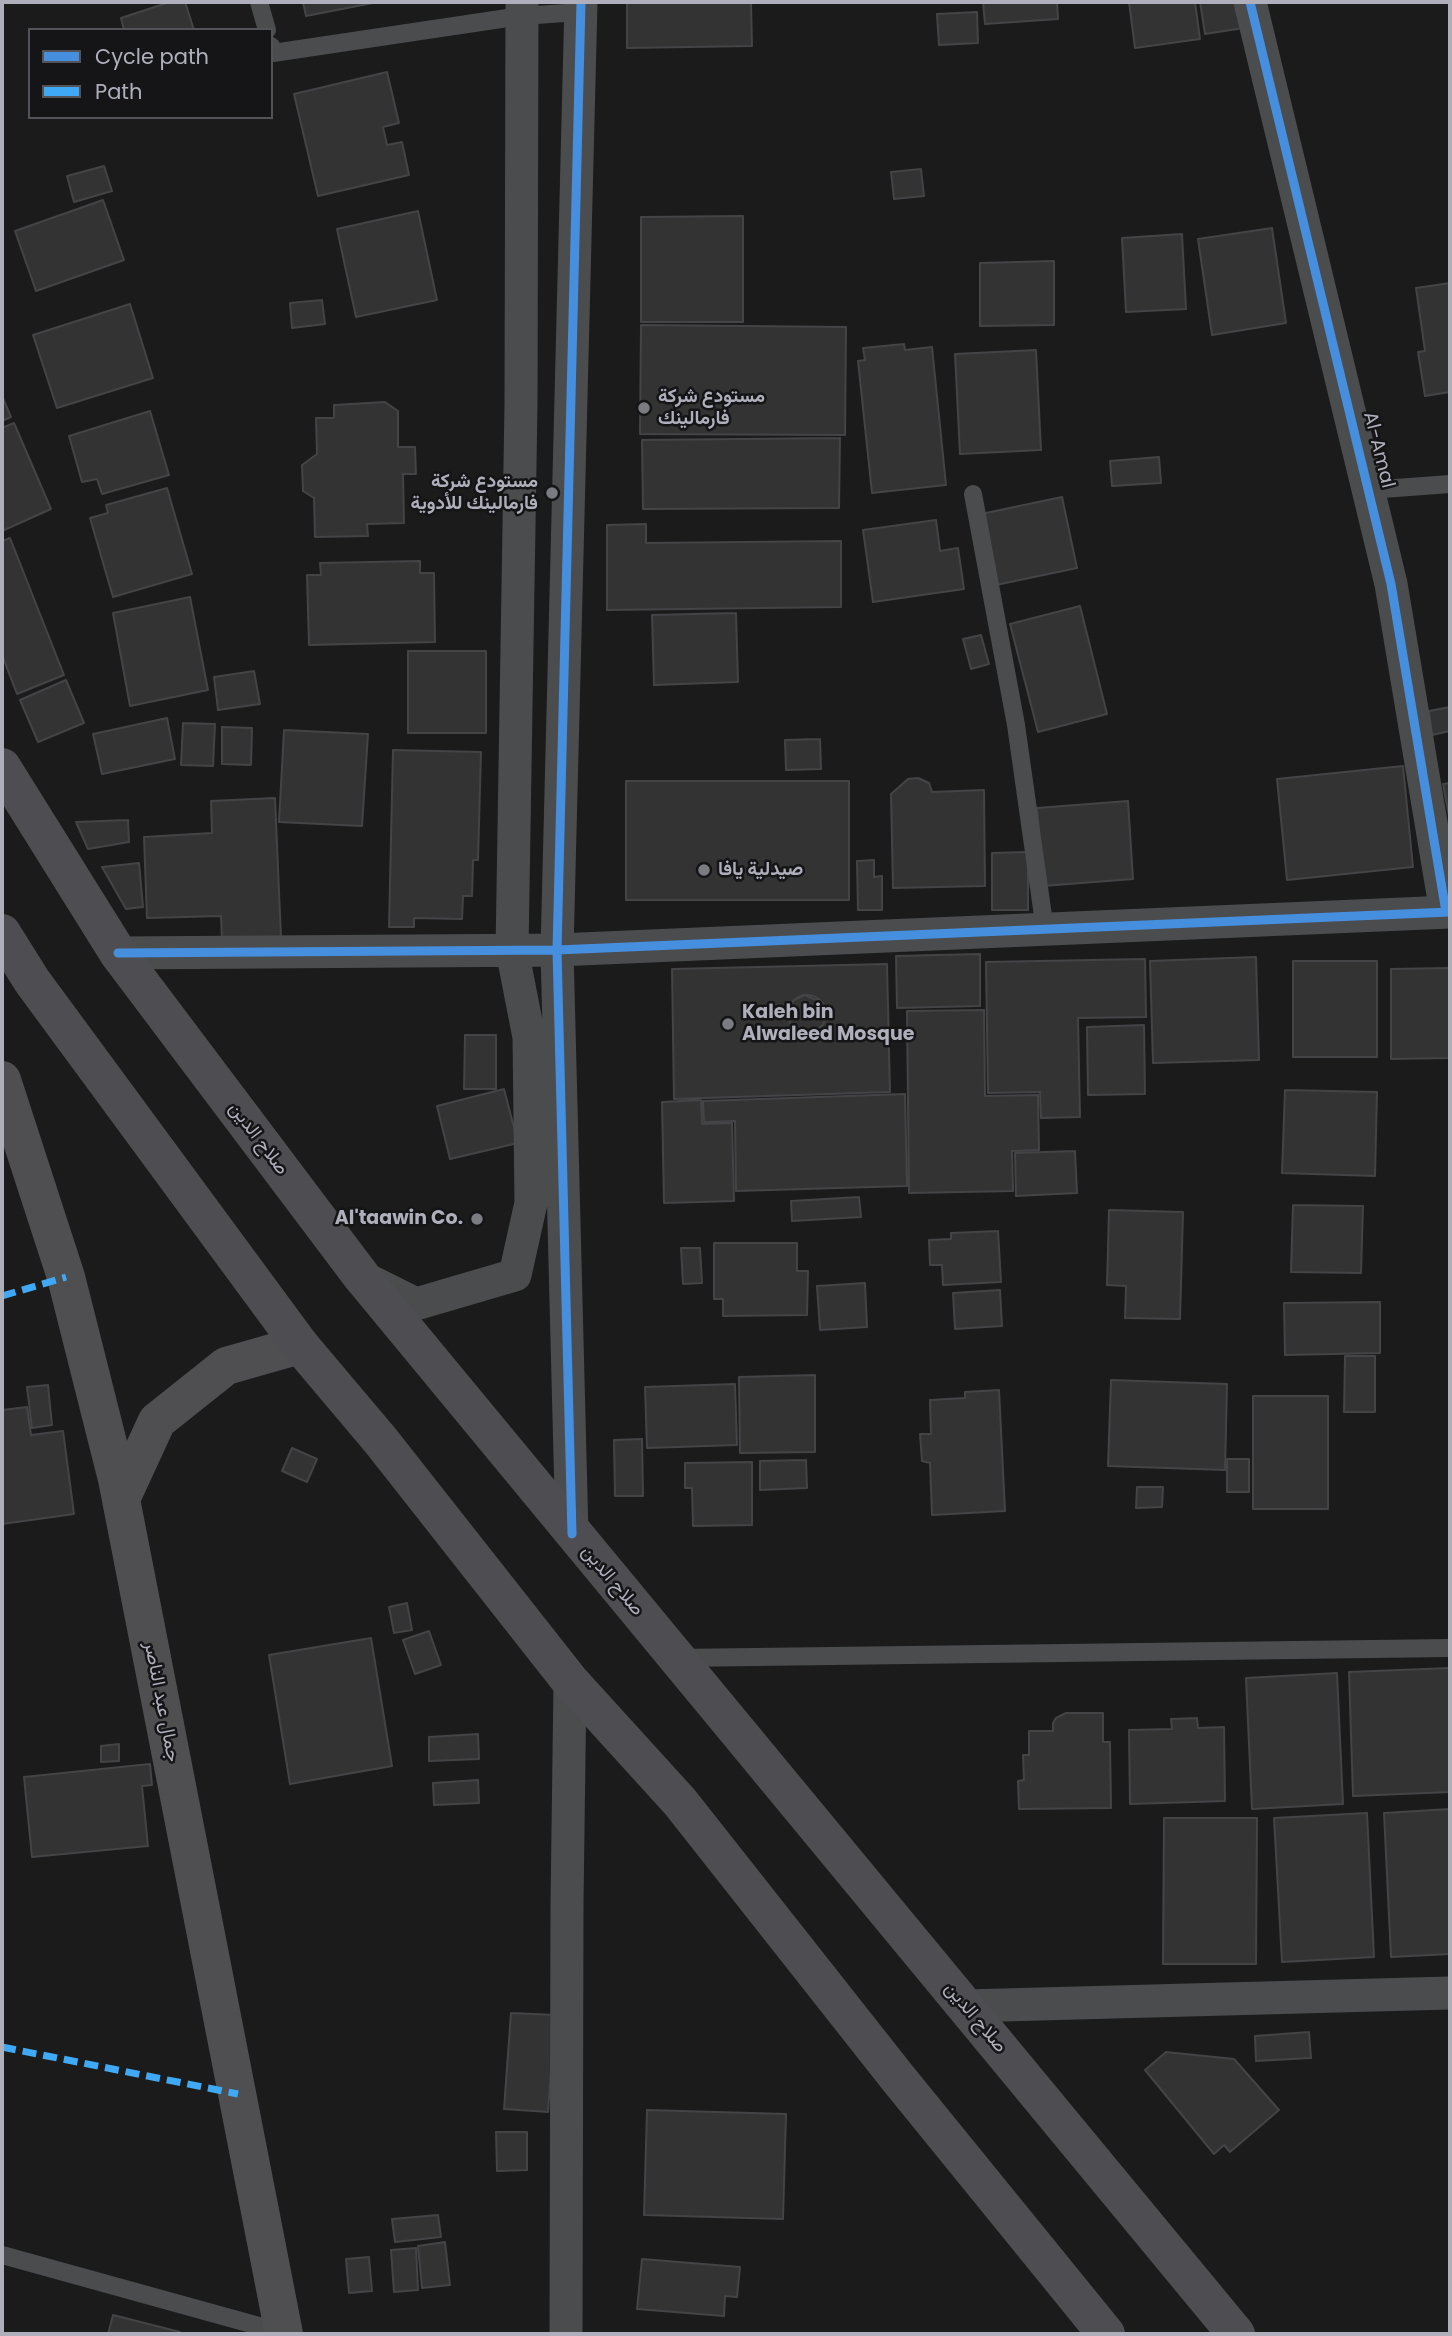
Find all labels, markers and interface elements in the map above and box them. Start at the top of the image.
legend [28,28,273,119]
text: Cycle path [95,42,209,71]
text: Path [95,77,142,106]
place label: مستودع شركة فارمالينك [658,386,765,430]
marker: مستودع شركة فارمالينك [636,400,652,416]
street label: Al-Amal [1358,409,1398,491]
place label: مستودع شركة فارمالينك للأدوية [411,471,538,515]
marker: مستودع شركة فارمالينك للأدوية [544,485,560,501]
place label: صيدلية يافا [718,859,803,881]
marker: صيدلية يافا [696,862,712,878]
place label: Kaleh bin Alwaleed Mosque [742,1002,914,1046]
marker: Kaleh bin Alwaleed Mosque [720,1016,736,1032]
street label: صلاح الدين [223,1098,293,1180]
place label: Al'taawin Co. [335,1208,463,1230]
marker: Al'taawin Co. [469,1211,485,1227]
street label: صلاح الدين [576,1541,648,1621]
street label: جمال عبد الناصر [138,1640,184,1764]
street label: صلاح الدين [939,1978,1011,2058]

